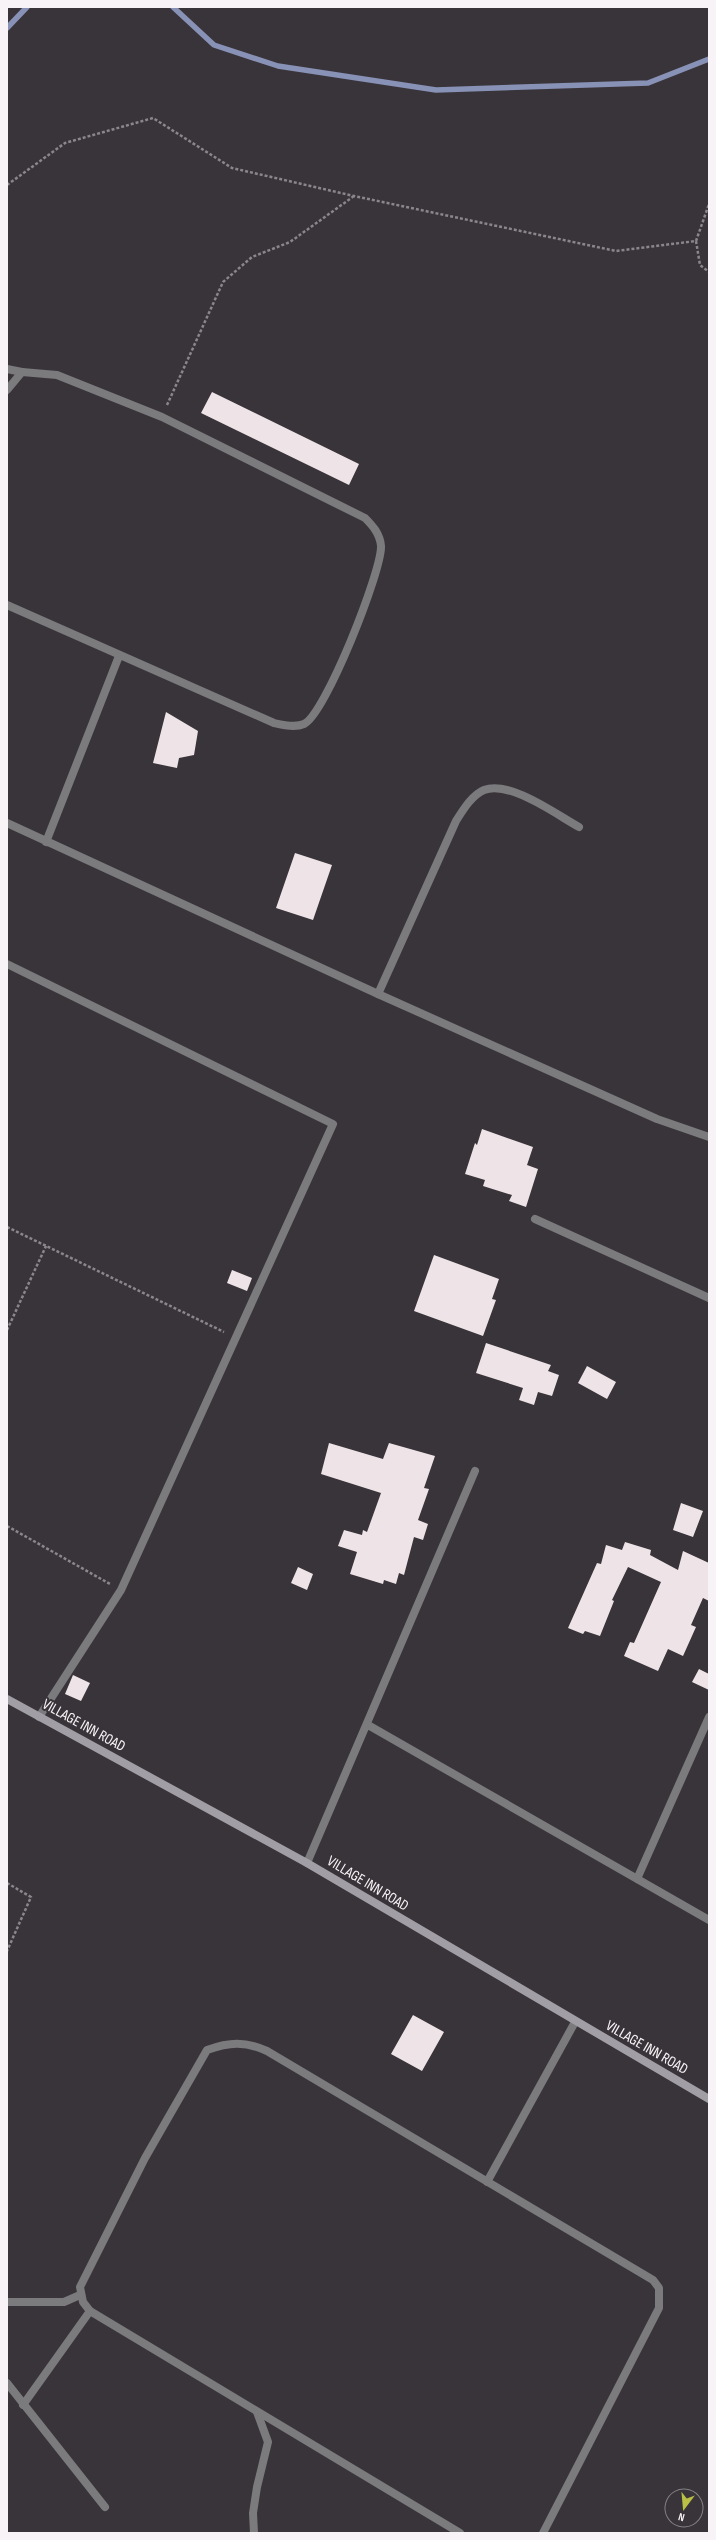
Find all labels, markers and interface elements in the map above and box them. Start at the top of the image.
street label: VILLAGE INN ROAD [39,1695,129,1756]
street label: VILLAGE INN ROAD [323,1852,412,1915]
street label: VILLAGE INN ROAD [602,2016,691,2079]
north arrow [664,2488,704,2528]
text: N [677,2510,686,2524]

